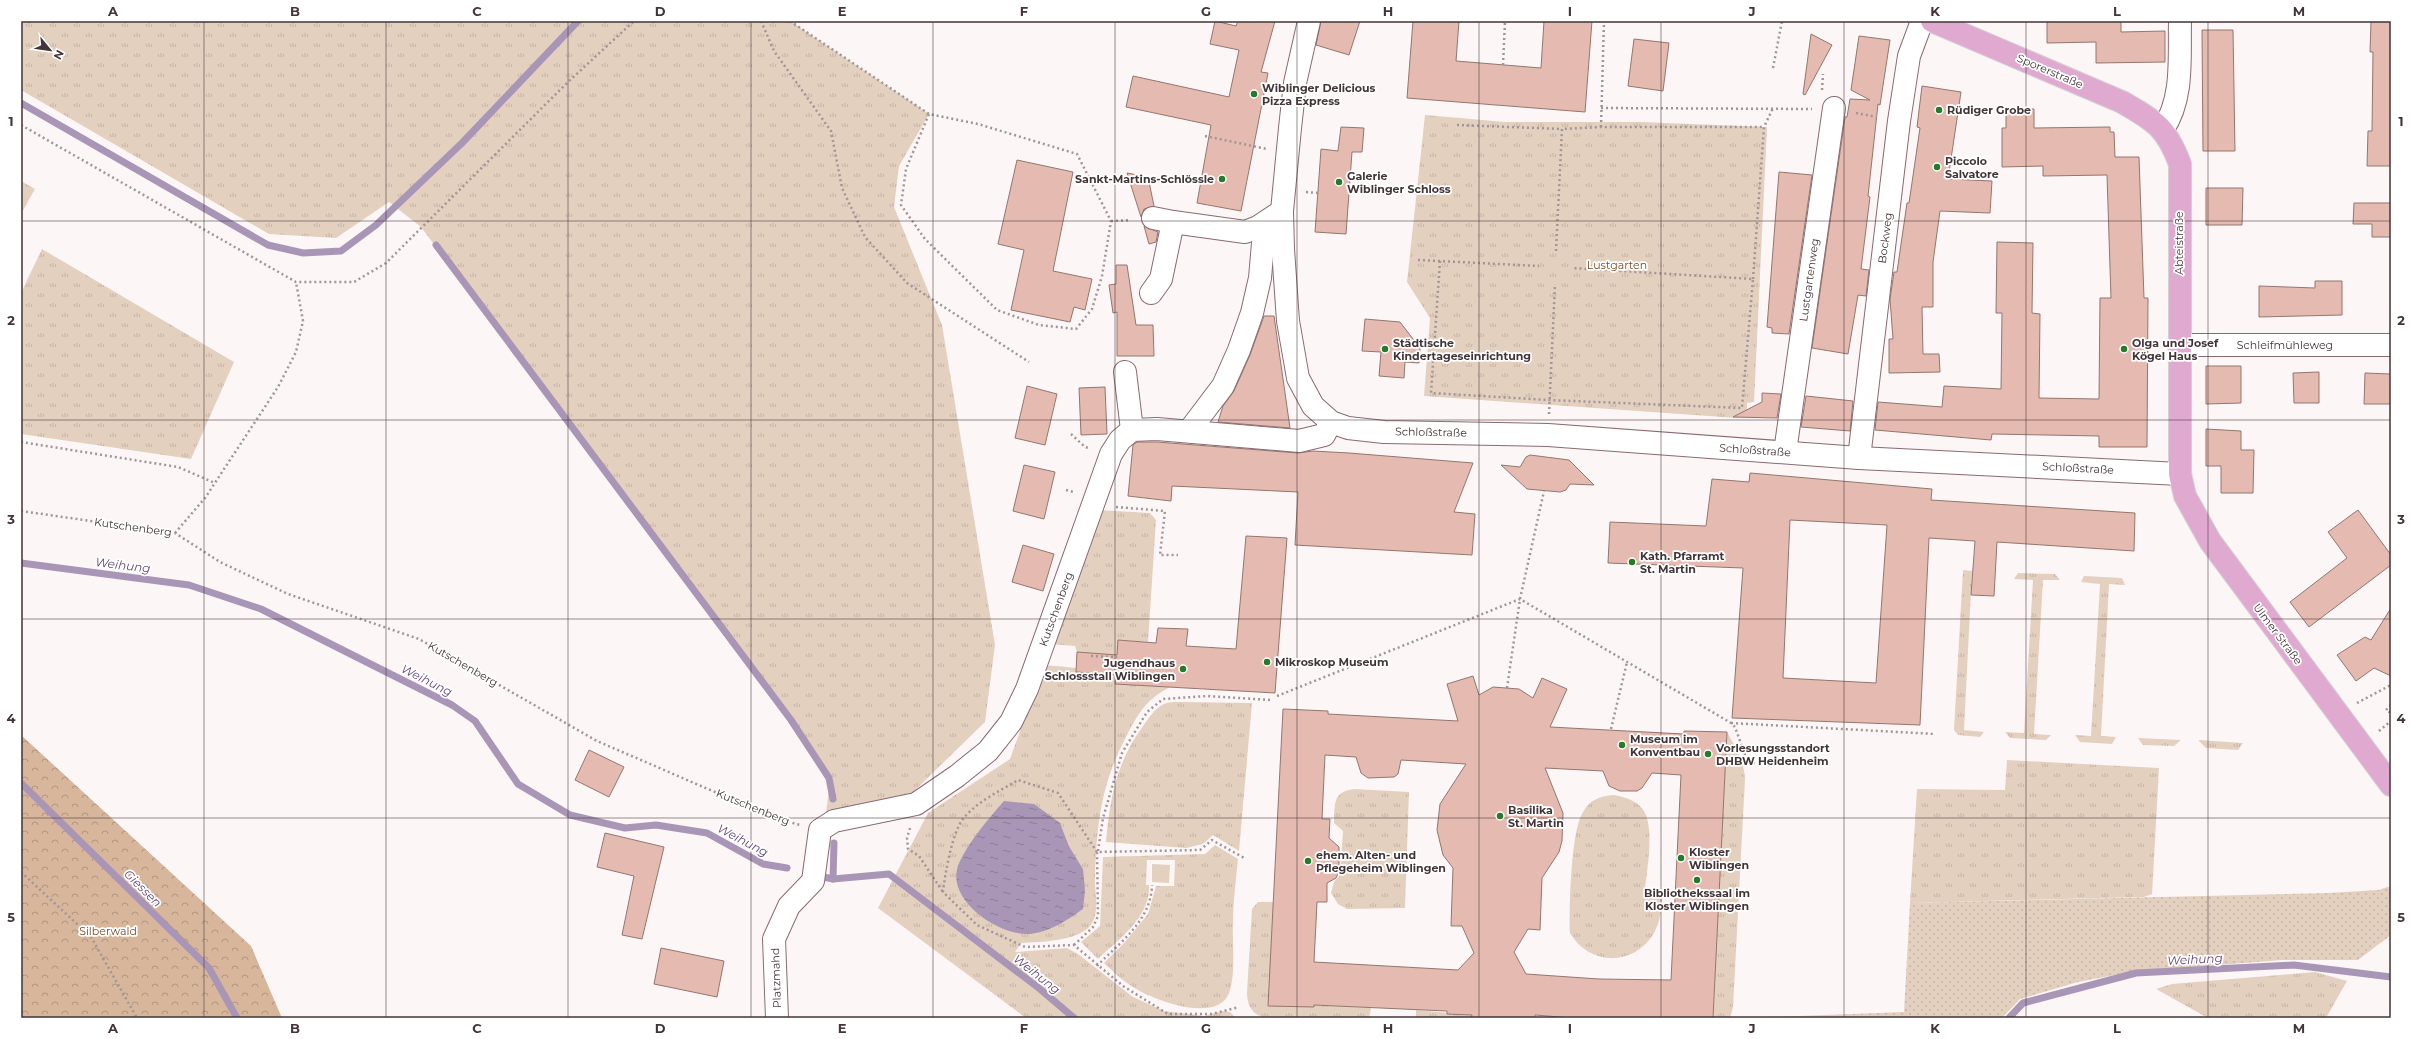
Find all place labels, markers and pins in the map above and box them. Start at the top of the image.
place label: Wiblinger Delicious Pizza Express [1262,81,1376,108]
marker: Wiblinger Delicious Pizza Express [1249,89,1259,99]
place label: Rüdiger Grobe [1947,103,2031,117]
marker: Rüdiger Grobe [1934,105,1944,115]
place label: Piccolo Salvatore [1945,154,1999,181]
marker: Piccolo Salvatore [1932,162,1942,172]
place label: Galerie Wiblinger Schloss [1347,169,1451,196]
place label: Sankt-Martins-Schlössle [1075,172,1214,186]
marker: Sankt-Martins-Schlössle [1217,174,1227,184]
marker: Galerie Wiblinger Schloss [1334,177,1344,187]
place label: Städtische Kindertageseinrichtung [1393,336,1531,363]
place label: Olga und Josef Kögel Haus [2132,336,2219,363]
marker: Städtische Kindertageseinrichtung [1380,344,1390,354]
marker: Olga und Josef Kögel Haus [2119,344,2129,354]
place label: Kath. Pfarramt St. Martin [1640,549,1725,576]
marker: Kath. Pfarramt St. Martin [1627,557,1637,567]
place label: Mikroskop Museum [1275,655,1388,669]
place label: Jugendhaus Schlossstall Wiblingen [1045,656,1175,683]
marker: Mikroskop Museum [1262,657,1272,667]
marker: Jugendhaus Schlossstall Wiblingen [1178,664,1188,674]
place label: Museum im Konventbau [1630,732,1700,759]
marker: Museum im Konventbau [1617,740,1627,750]
place label: Vorlesungsstandort DHBW Heidenheim [1715,741,1830,768]
marker: Vorlesungsstandort DHBW Heidenheim [1703,749,1713,759]
place label: Basilika St. Martin [1508,803,1564,830]
marker: Basilika St. Martin [1495,811,1505,821]
place label: Kloster Wiblingen [1689,845,1749,872]
place label: ehem. Alten- und Pflegeheim Wiblingen [1316,848,1446,875]
marker: Kloster Wiblingen [1676,853,1686,863]
marker: ehem. Alten- und Pflegeheim Wiblingen [1303,856,1313,866]
marker: Bibliothekssaal im Kloster Wiblingen [1692,875,1702,885]
place label: Bibliothekssaal im Kloster Wiblingen [1644,886,1750,913]

